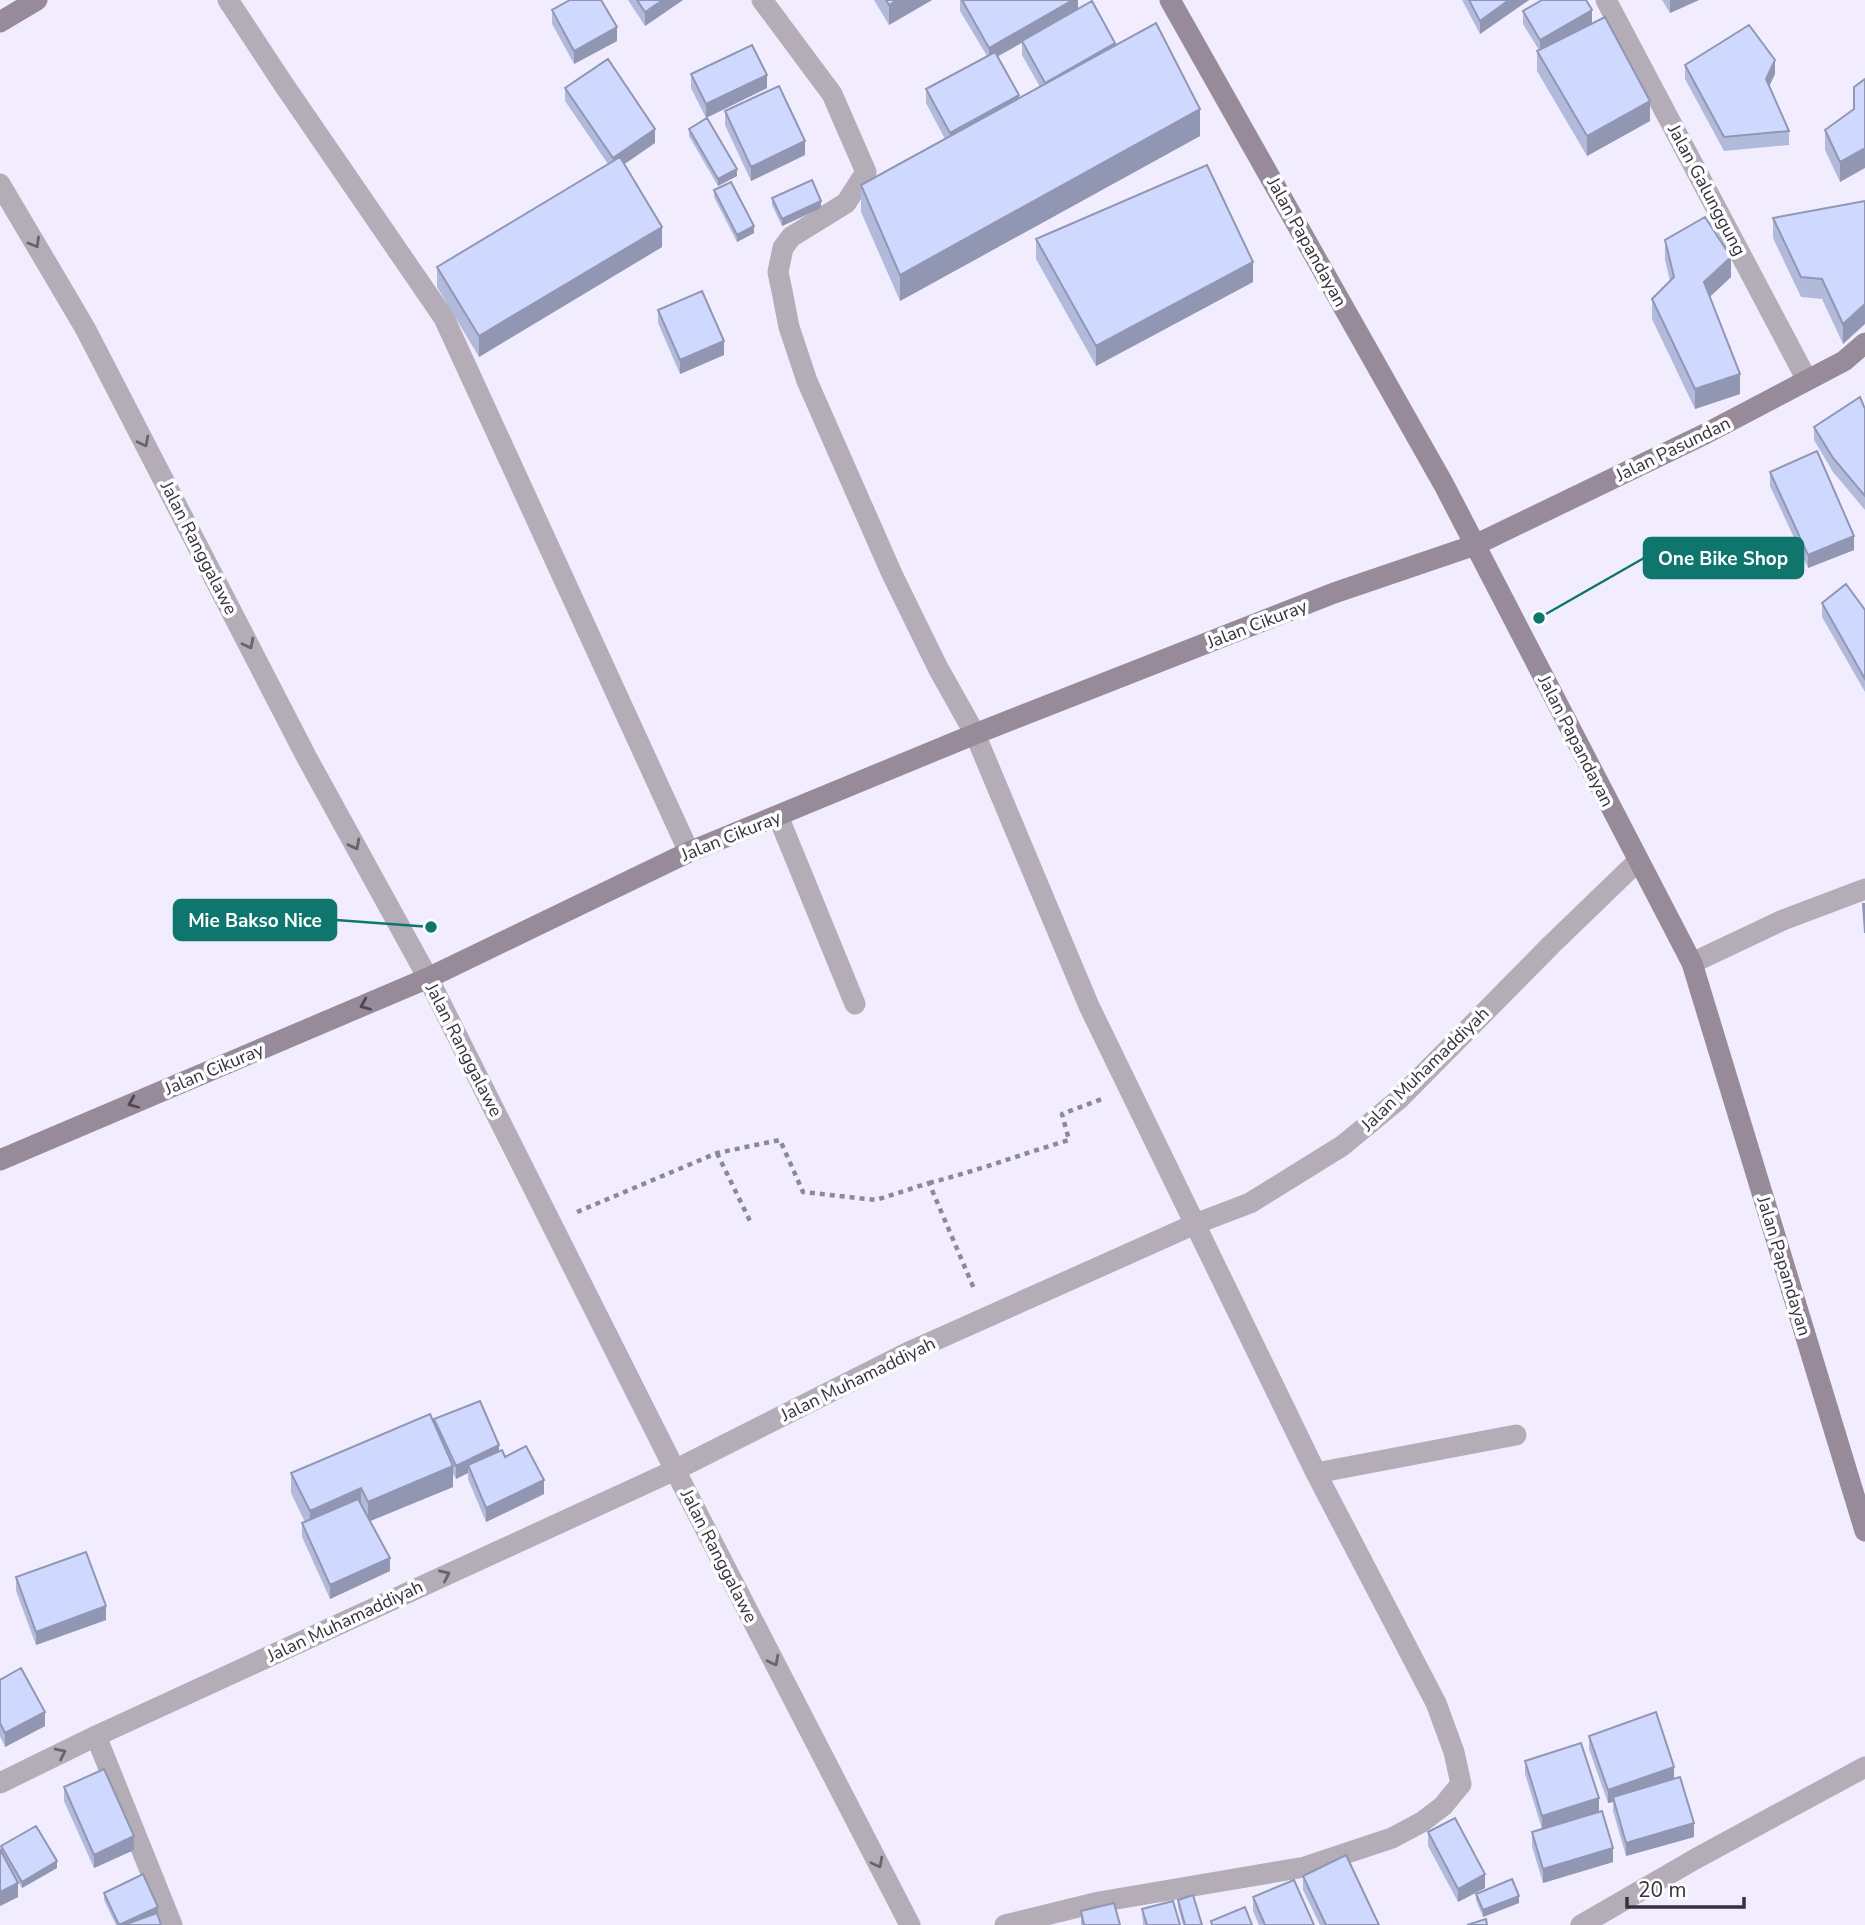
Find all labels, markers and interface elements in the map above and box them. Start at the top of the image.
street label: Jalan Galunggung [1662,119,1752,260]
street label: Jalan Papandayan [1261,172,1353,311]
one-way arrow [26,235,39,248]
street label: Jalan Pasundan [1611,411,1734,488]
one-way arrow [136,435,149,447]
street label: Jalan Ranggalawe [155,476,243,619]
callout: One Bike Shop [1644,538,1803,578]
text: One Bike Shop [1658,546,1788,572]
street label: Jalan Cikuray [1202,594,1311,654]
one-way arrow [240,637,254,649]
street label: Jalan Papandayan [1532,670,1620,811]
street label: Jalan Cikuray [677,805,785,867]
one-way arrow [346,838,360,851]
callout: Mie Bakso Nice [174,900,336,940]
text: Mie Bakso Nice [188,908,322,934]
street label: Jalan Ranggalawe [420,978,508,1121]
one-way arrow [360,996,372,1010]
street label: Jalan Muhamaddiyah [1355,1002,1494,1137]
street label: Jalan Cikuray [160,1037,268,1101]
one-way arrow [128,1095,140,1109]
street label: Jalan Papandayan [1751,1192,1817,1339]
street label: Jalan Muhamaddiyah [776,1331,939,1427]
street label: Jalan Ranggalawe [675,1484,763,1627]
one-way arrow [438,1569,451,1583]
street label: Jalan Muhamaddiyah [262,1574,427,1668]
one-way arrow [765,1654,779,1666]
one-way arrow [54,1747,66,1761]
one-way arrow [870,1856,884,1868]
scale bar [1627,1866,1744,1910]
text: 20 m [1638,1876,1687,1904]

